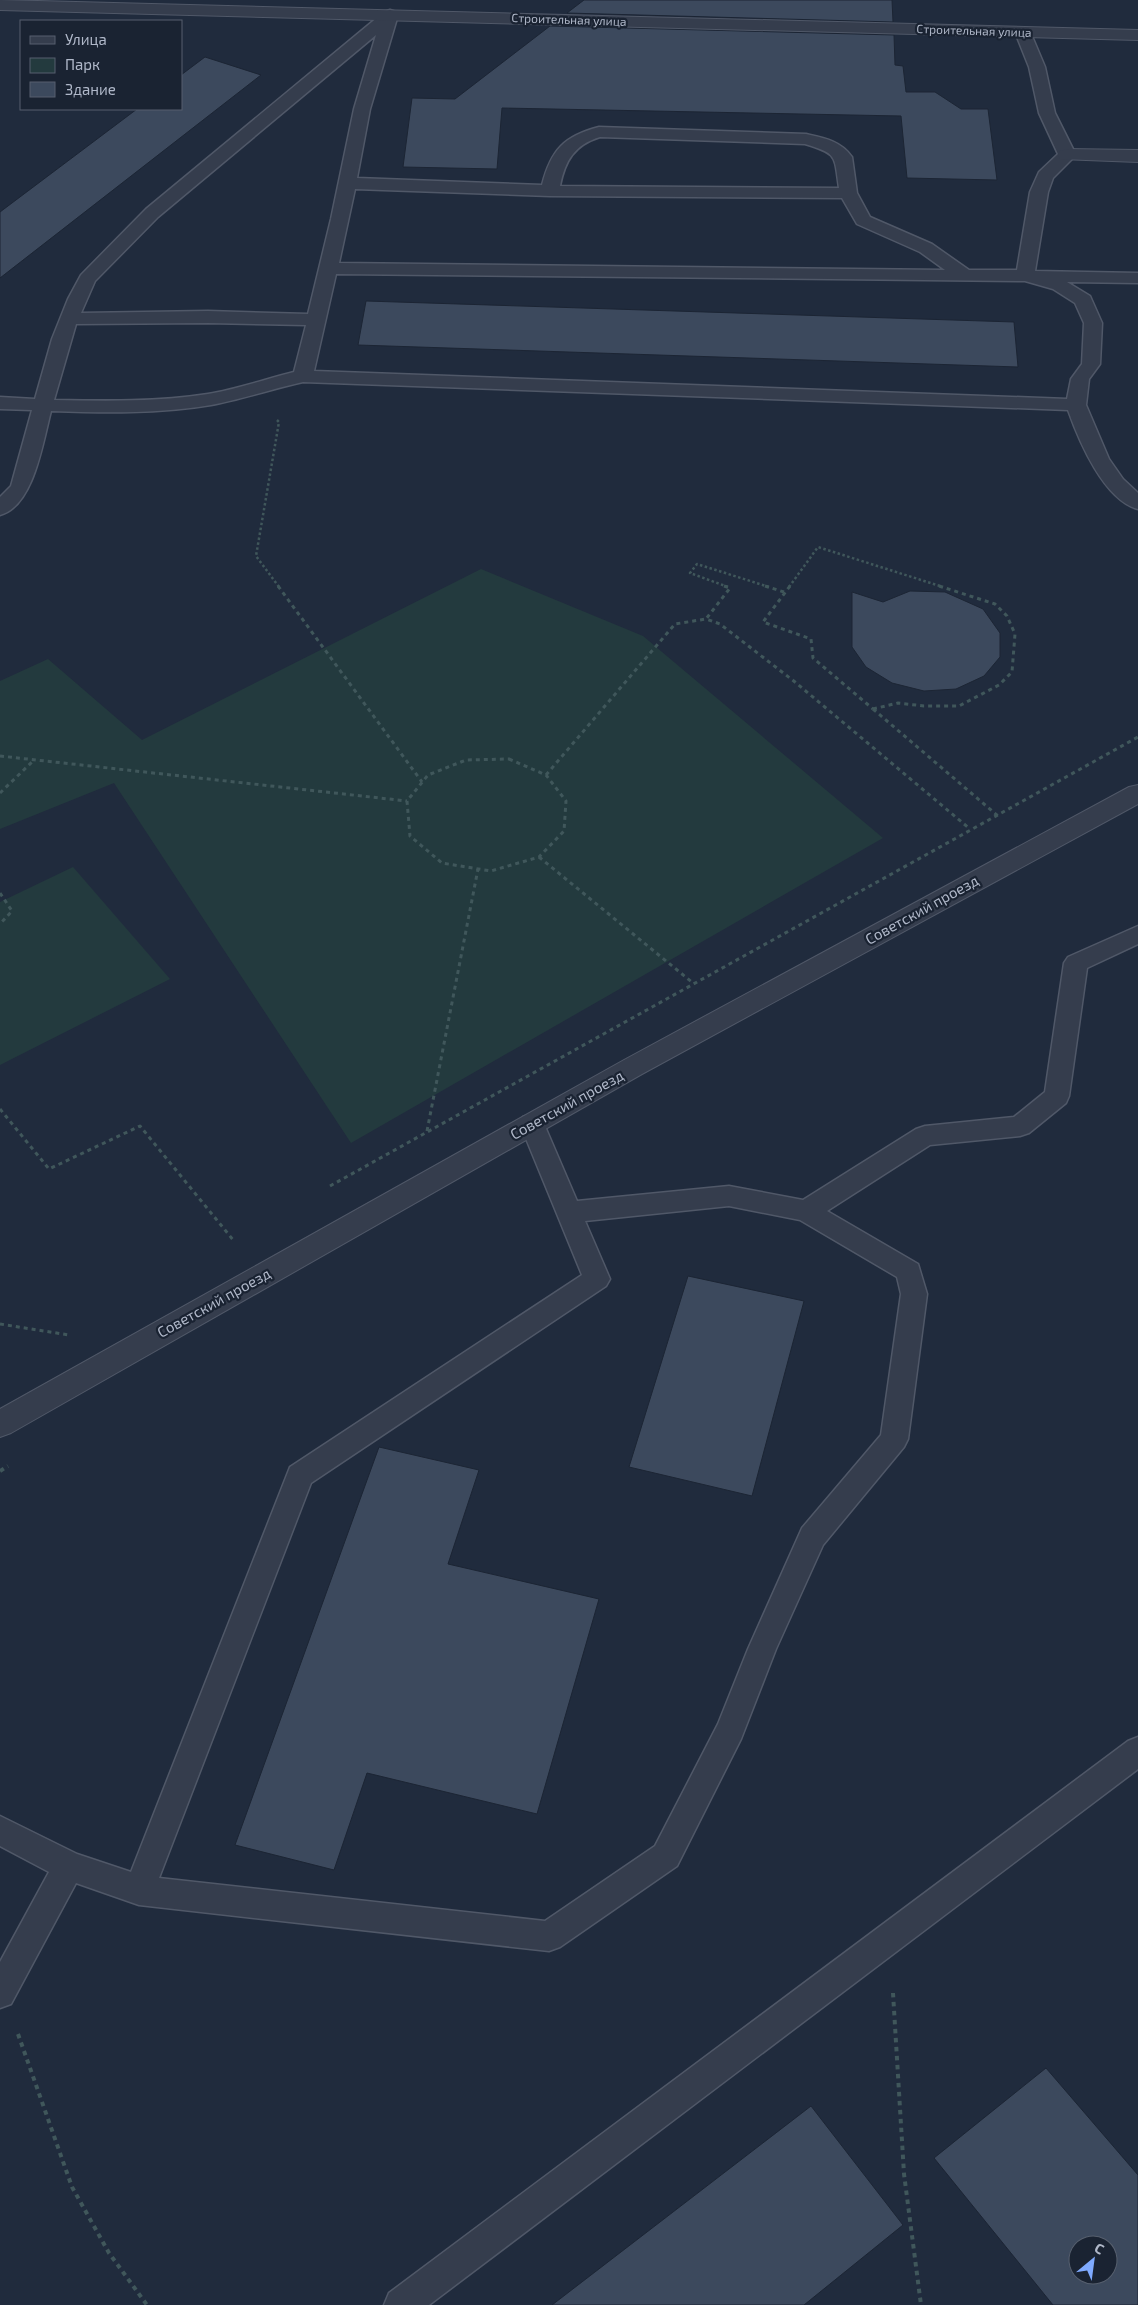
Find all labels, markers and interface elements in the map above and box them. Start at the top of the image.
street label: Строительная улица [511,10,627,29]
legend [20,20,182,110]
street label: Строительная улица [916,21,1032,40]
text: Улица [65,30,107,48]
text: Парк [65,55,100,73]
text: Здание [65,80,116,98]
street label: Советский проезд [862,870,982,948]
street label: Советский проезд [507,1065,627,1143]
street label: Советский проезд [154,1263,274,1341]
north arrow [1068,2235,1118,2285]
text: С [1092,2239,1107,2258]

